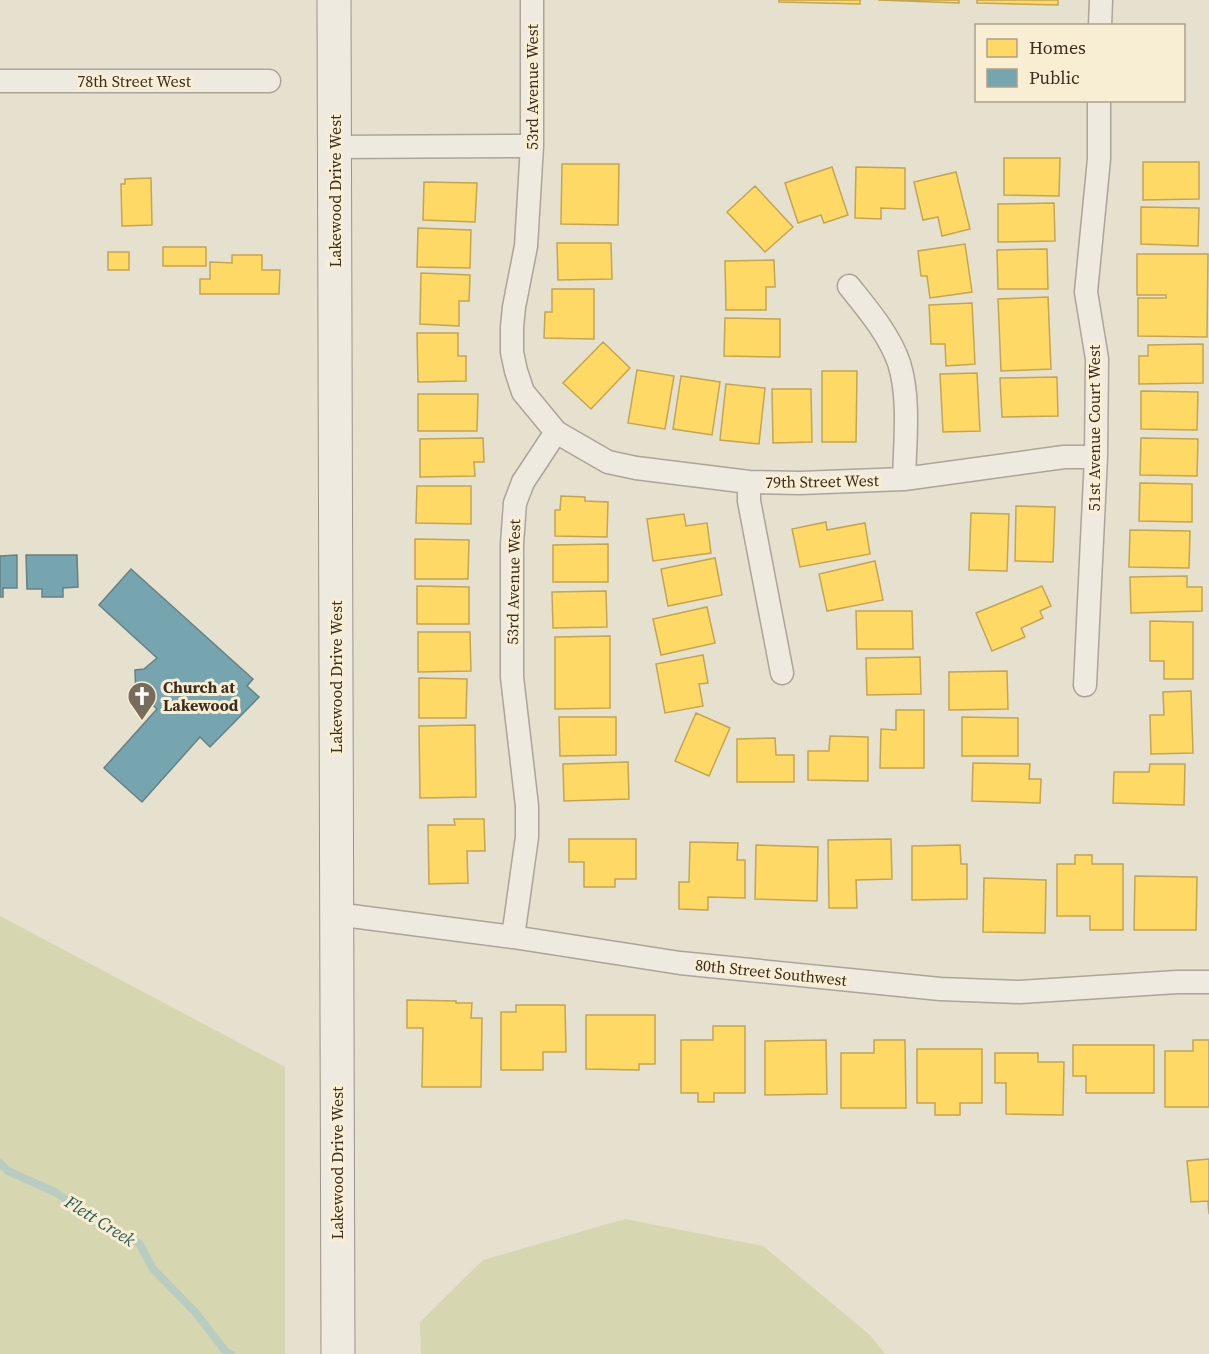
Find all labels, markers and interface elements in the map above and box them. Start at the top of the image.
street label: 53rd Avenue West [521,23,543,150]
legend [975,24,1185,102]
text: Homes [1029,35,1086,60]
text: Public [1029,65,1080,90]
street label: 78th Street West [77,70,192,92]
street label: Lakewood Drive West [324,114,346,267]
street label: 51st Avenue Court West [1083,344,1105,511]
street label: 79th Street West [765,469,880,493]
street label: 53rd Avenue West [501,518,525,645]
street label: Lakewood Drive West [325,600,347,753]
place label: Church at Lakewood [163,676,239,716]
church icon: Church at Lakewood [126,680,158,722]
street label: 80th Street Southwest [694,953,849,991]
street label: Lakewood Drive West [326,1086,348,1239]
water label: Flett Creek [59,1189,141,1252]

